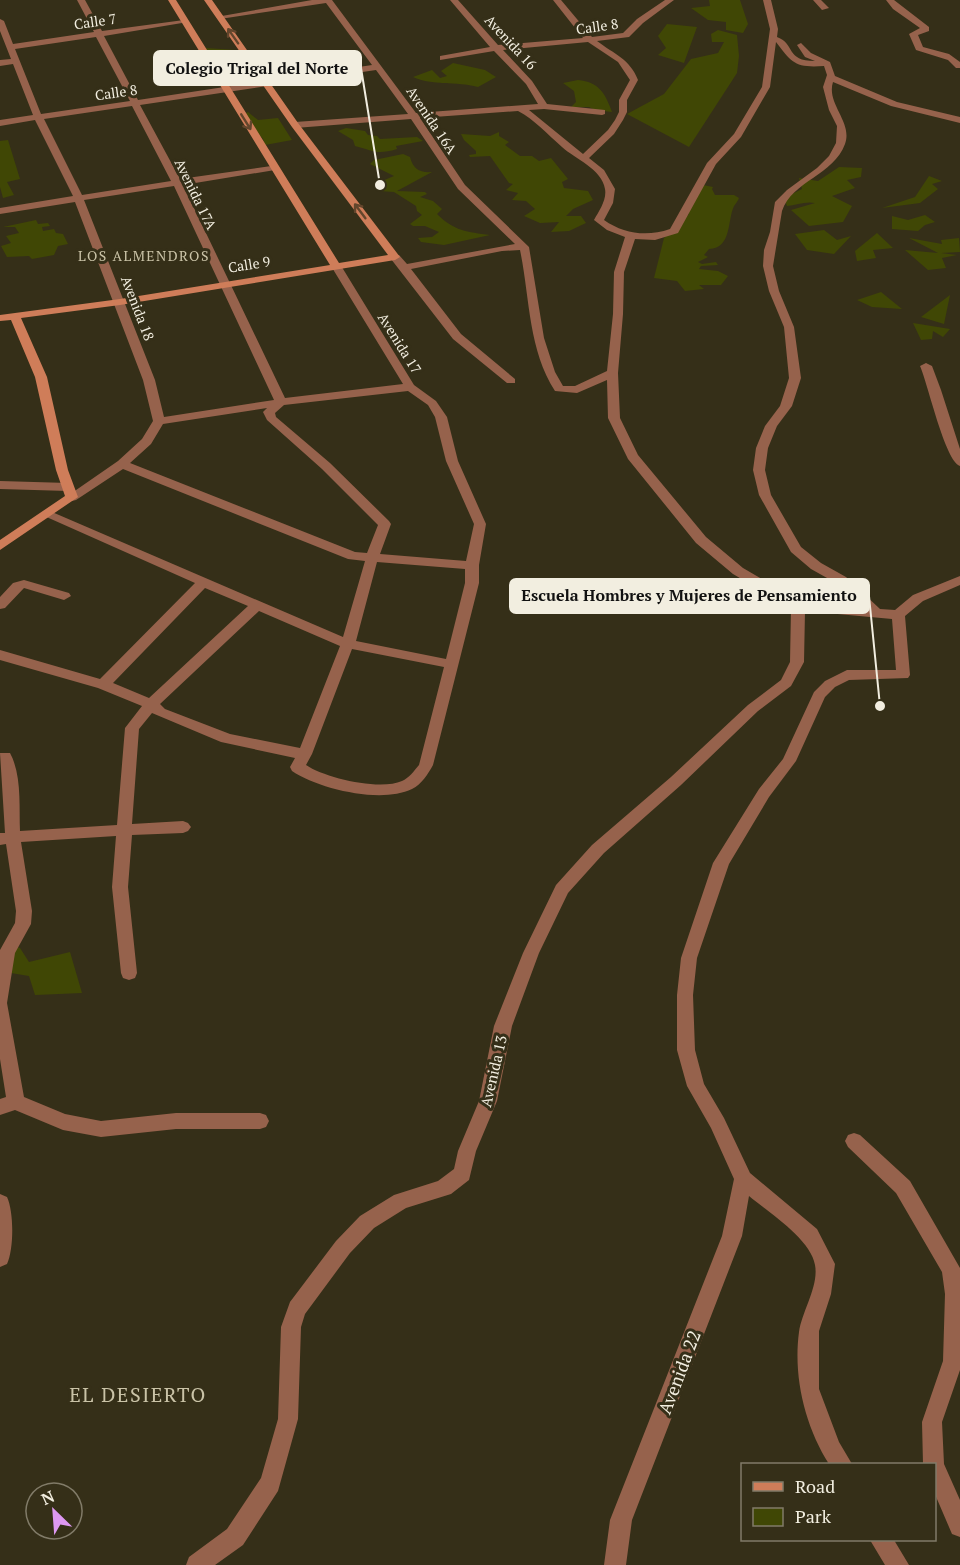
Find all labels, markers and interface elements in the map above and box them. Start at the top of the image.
street label: Calle 7 [73,9,117,33]
street label: Avenida 16 [481,11,542,74]
street label: Calle 8 [575,14,619,38]
one-way arrow [227,28,239,44]
callout: Colegio Trigal del Norte [154,51,361,85]
text: Colegio Trigal del Norte [166,57,349,79]
street label: Calle 8 [94,80,138,104]
street label: Avenida 16A [402,82,462,158]
one-way arrow [240,113,252,130]
street label: Avenida 17A [171,155,222,233]
one-way arrow [354,203,366,219]
district label: LOS ALMENDROS [78,246,210,265]
street label: Calle 9 [227,251,271,277]
street label: Avenida 18 [117,273,159,343]
street label: Avenida 17 [374,309,426,377]
callout: Escuela Hombres y Mujeres de Pensamiento [510,579,869,613]
text: Escuela Hombres y Mujeres de Pensamiento [521,584,857,606]
street label: Avenida 13 [475,1033,511,1109]
street label: Avenida 22 [652,1327,706,1417]
district label: EL DESIERTO [69,1381,207,1408]
legend [741,1463,936,1541]
text: Road [795,1474,835,1498]
north arrow [24,1481,84,1541]
text: N [38,1485,58,1510]
text: Park [795,1504,832,1528]

